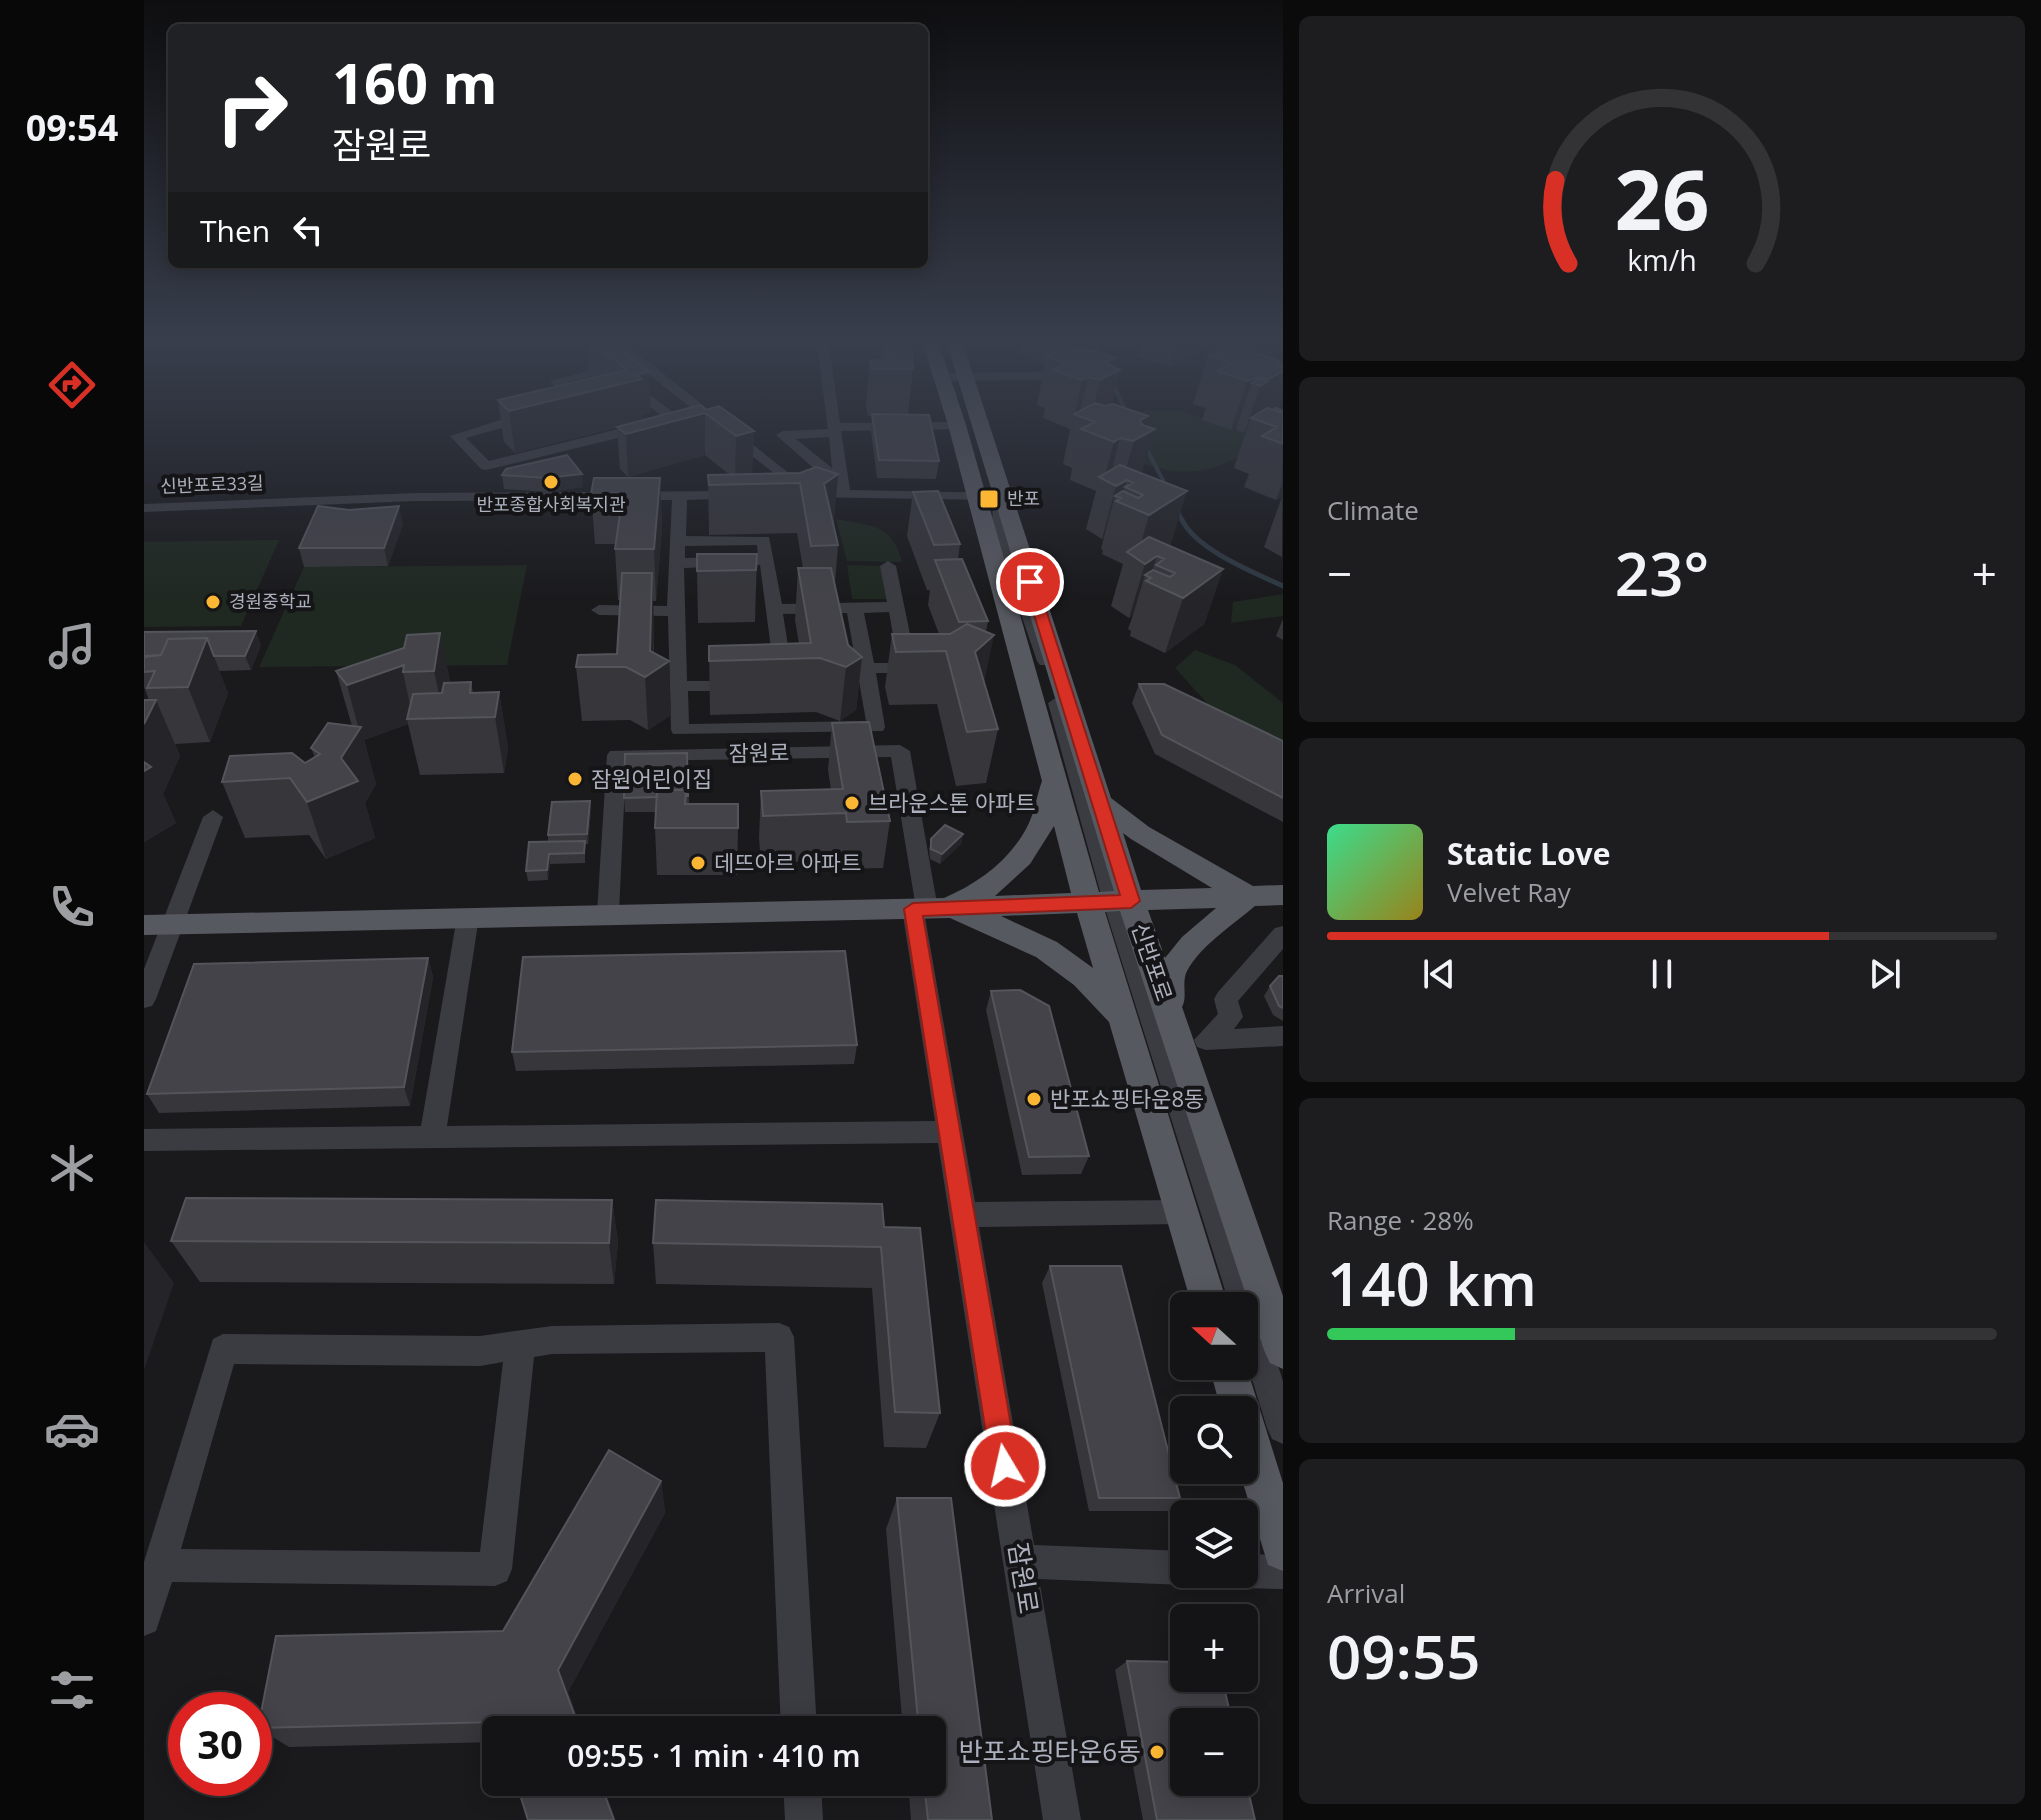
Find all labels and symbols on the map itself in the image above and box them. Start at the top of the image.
street label: 신반포로33길 [160,470,264,498]
marker: 반포종합사회복지관 [542,473,560,491]
place label: 반포 [1007,486,1040,510]
marker: 반포 [978,488,1000,510]
place label: 반포종합사회복지관 [476,492,626,516]
pin [996,548,1064,616]
place label: 경원중학교 [229,589,312,613]
marker: 경원중학교 [204,593,222,611]
street label: 잠원로 [728,736,790,768]
place label: 잠원어린이집 [591,763,712,793]
marker: 잠원어린이집 [566,770,584,788]
place label: 브라운스톤 아파트 [868,787,1036,817]
marker: 브라운스톤 아파트 [843,794,861,812]
place label: 데뜨아르 아파트 [714,847,861,877]
marker: 데뜨아르 아파트 [689,854,707,872]
street label: 신반포로 [1126,919,1180,1005]
place label: 반포쇼핑타운8동 [1050,1083,1204,1113]
marker: 반포쇼핑타운8동 [1025,1090,1043,1108]
north arrow [1170,1292,1258,1380]
position arrow [963,1424,1047,1508]
street label: 잠원로 [1001,1540,1047,1616]
speed limit sign: 30 [168,1692,272,1796]
place label: 반포쇼핑타운6동 [959,1733,1141,1769]
marker: 반포쇼핑타운6동 [1148,1743,1166,1761]

